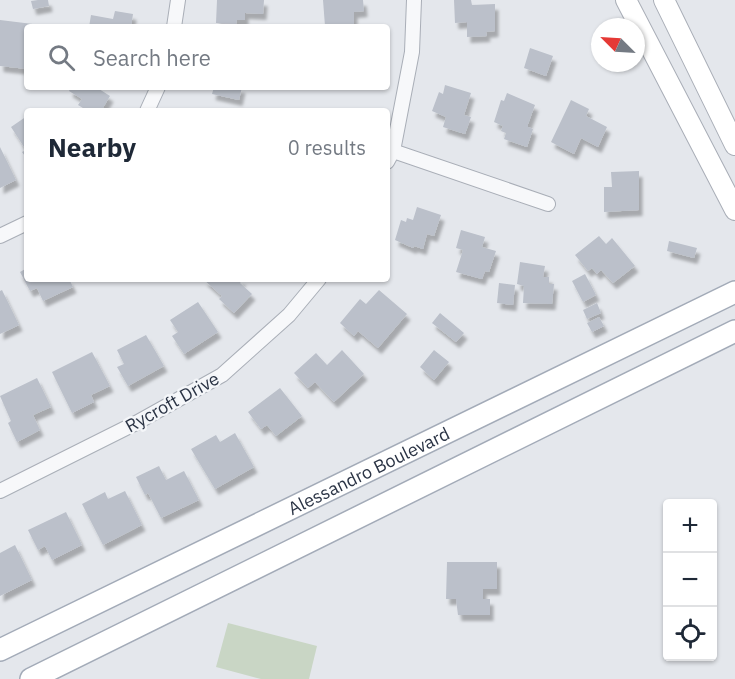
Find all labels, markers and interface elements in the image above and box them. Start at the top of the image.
north arrow [591,18,645,72]
search box [24,24,390,90]
icon: search [45,41,78,74]
text: Search here [93,43,211,72]
text: Nearby [48,130,136,164]
text: 0 results [288,134,366,161]
street label: Rycroft Drive [121,367,223,437]
street label: Alessandro Boulevard [284,421,453,520]
map controls [663,499,717,661]
button: + [663,499,717,553]
button: − [663,553,717,607]
button: locate [663,607,717,661]

